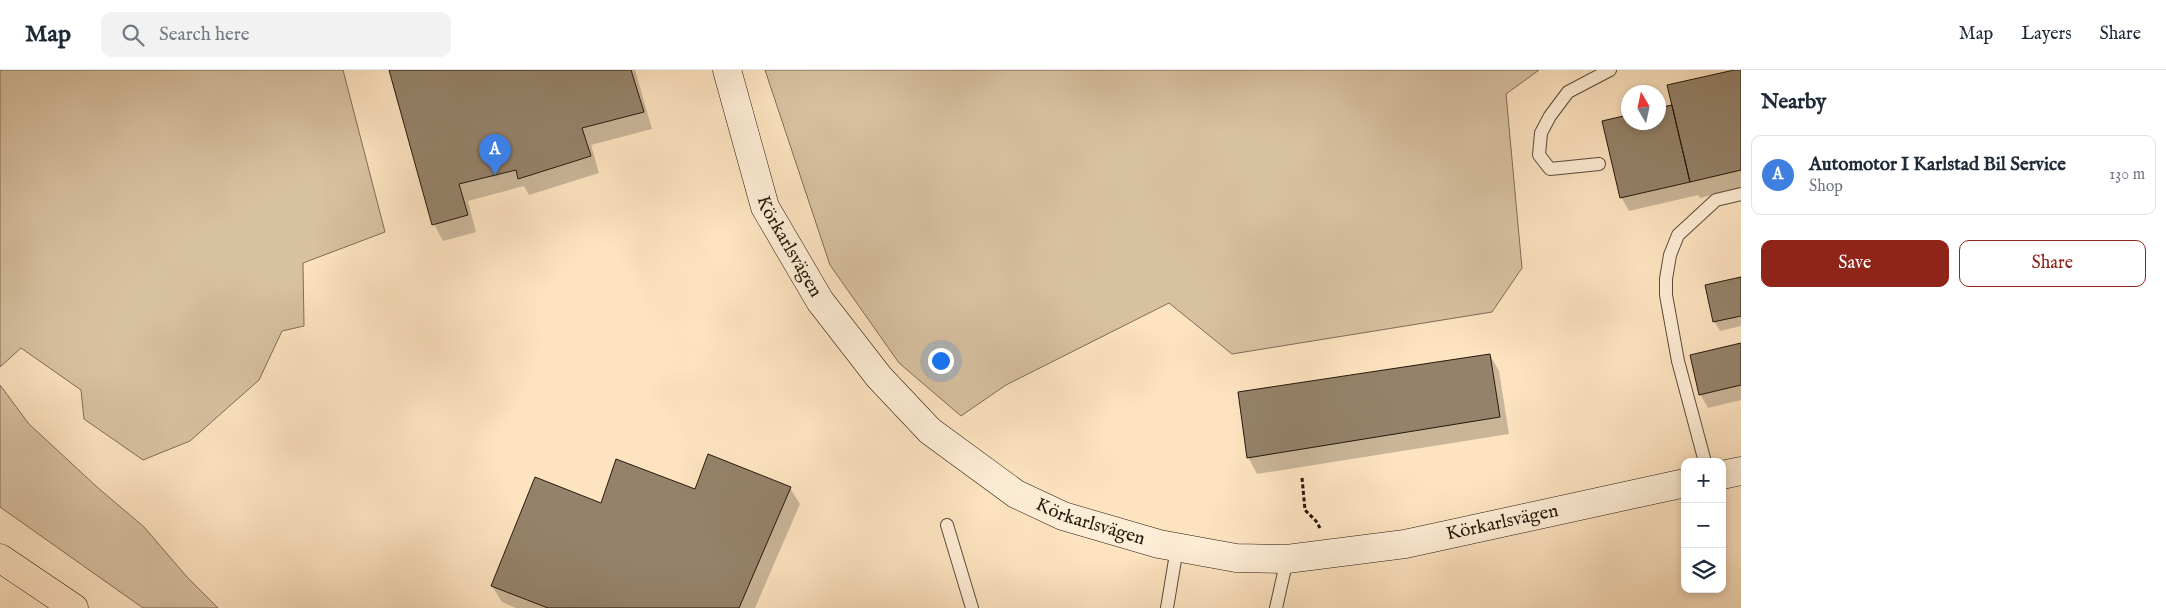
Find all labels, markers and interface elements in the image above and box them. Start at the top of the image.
search box [101,12,451,57]
text: Map [25,19,71,50]
icon: search [119,21,147,49]
text: Search here [159,23,250,47]
text: Map [1959,23,1993,46]
text: Layers [2021,23,2072,46]
text: Share [2100,23,2141,46]
north arrow [1621,85,1666,130]
text: Nearby [1761,89,1826,116]
pin: A [479,134,511,175]
text: Automotor I Karlstad Bil Service [1809,153,2066,177]
text: A [1773,165,1783,185]
text: 130 m [2109,165,2145,185]
text: Shop [1809,177,1843,197]
street label: Körkarlsvägen [750,193,827,302]
button: Save [1761,240,1949,287]
button: Share [1959,240,2146,287]
your location [928,348,954,374]
map controls [1681,458,1726,593]
button: + [1681,458,1726,503]
street label: Körkarlsvägen [1032,493,1148,551]
street label: Körkarlsvägen [1444,499,1561,547]
button: − [1681,503,1726,548]
button: layers [1681,548,1726,593]

